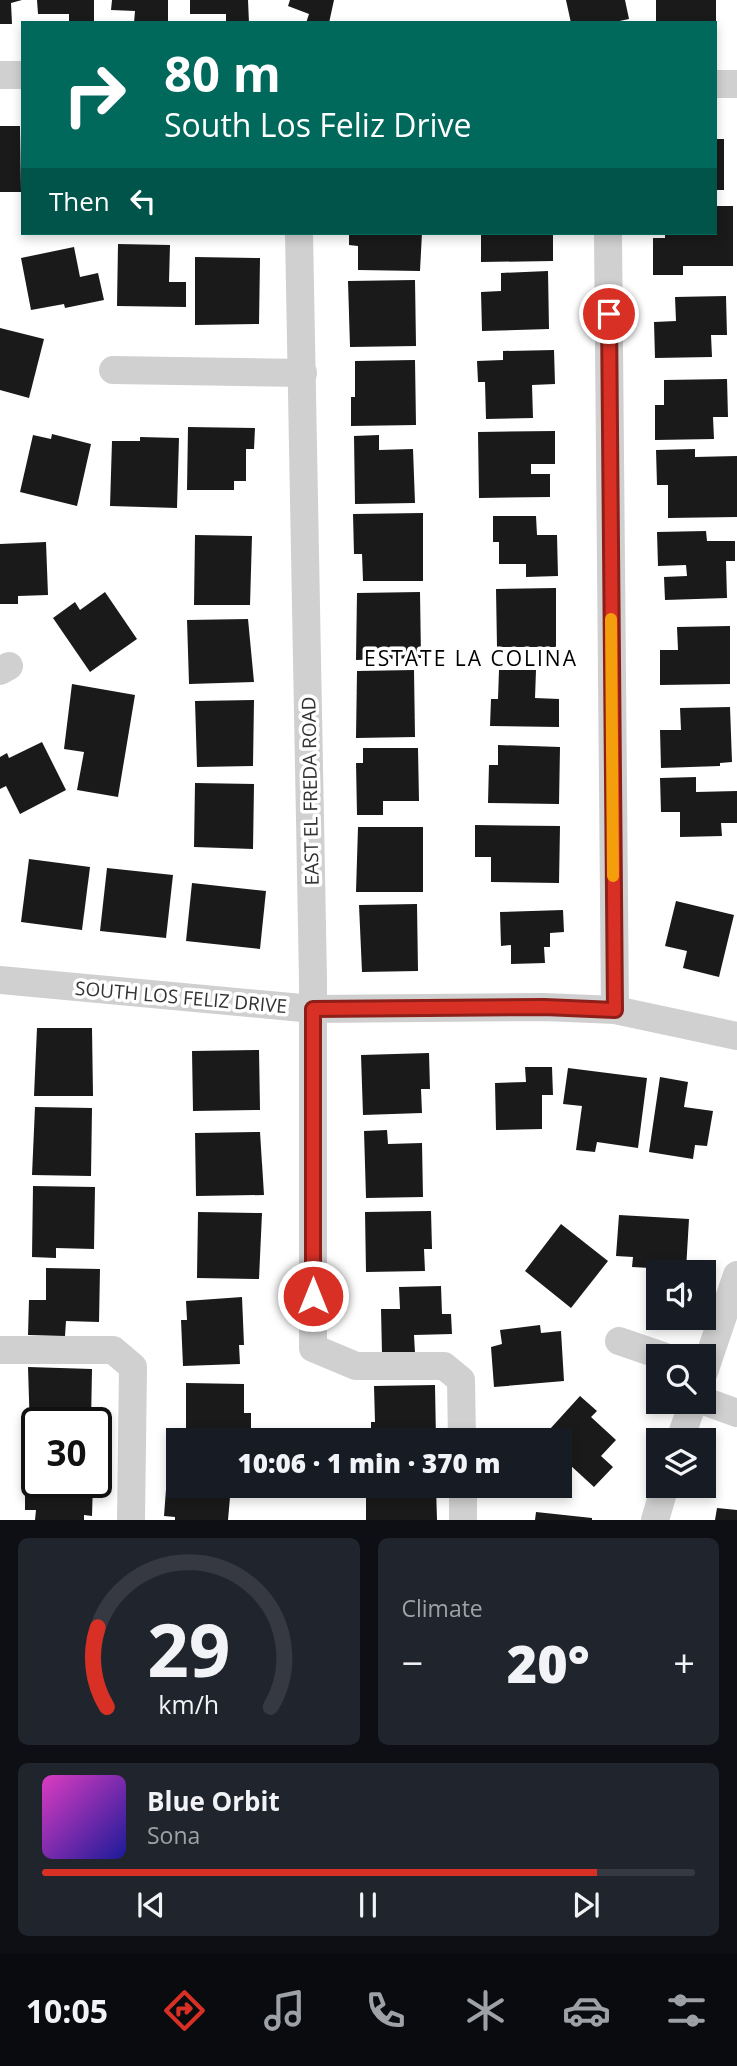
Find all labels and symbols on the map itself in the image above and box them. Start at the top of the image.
pin [579,284,639,344]
district label: ESTATE LA COLINA [364,644,578,672]
street label: EAST EL FREDA ROAD [295,696,325,886]
street label: SOUTH LOS FELIZ DRIVE [74,975,288,1019]
position arrow [276,1259,350,1333]
speed limit sign: 30 [21,1407,112,1498]

